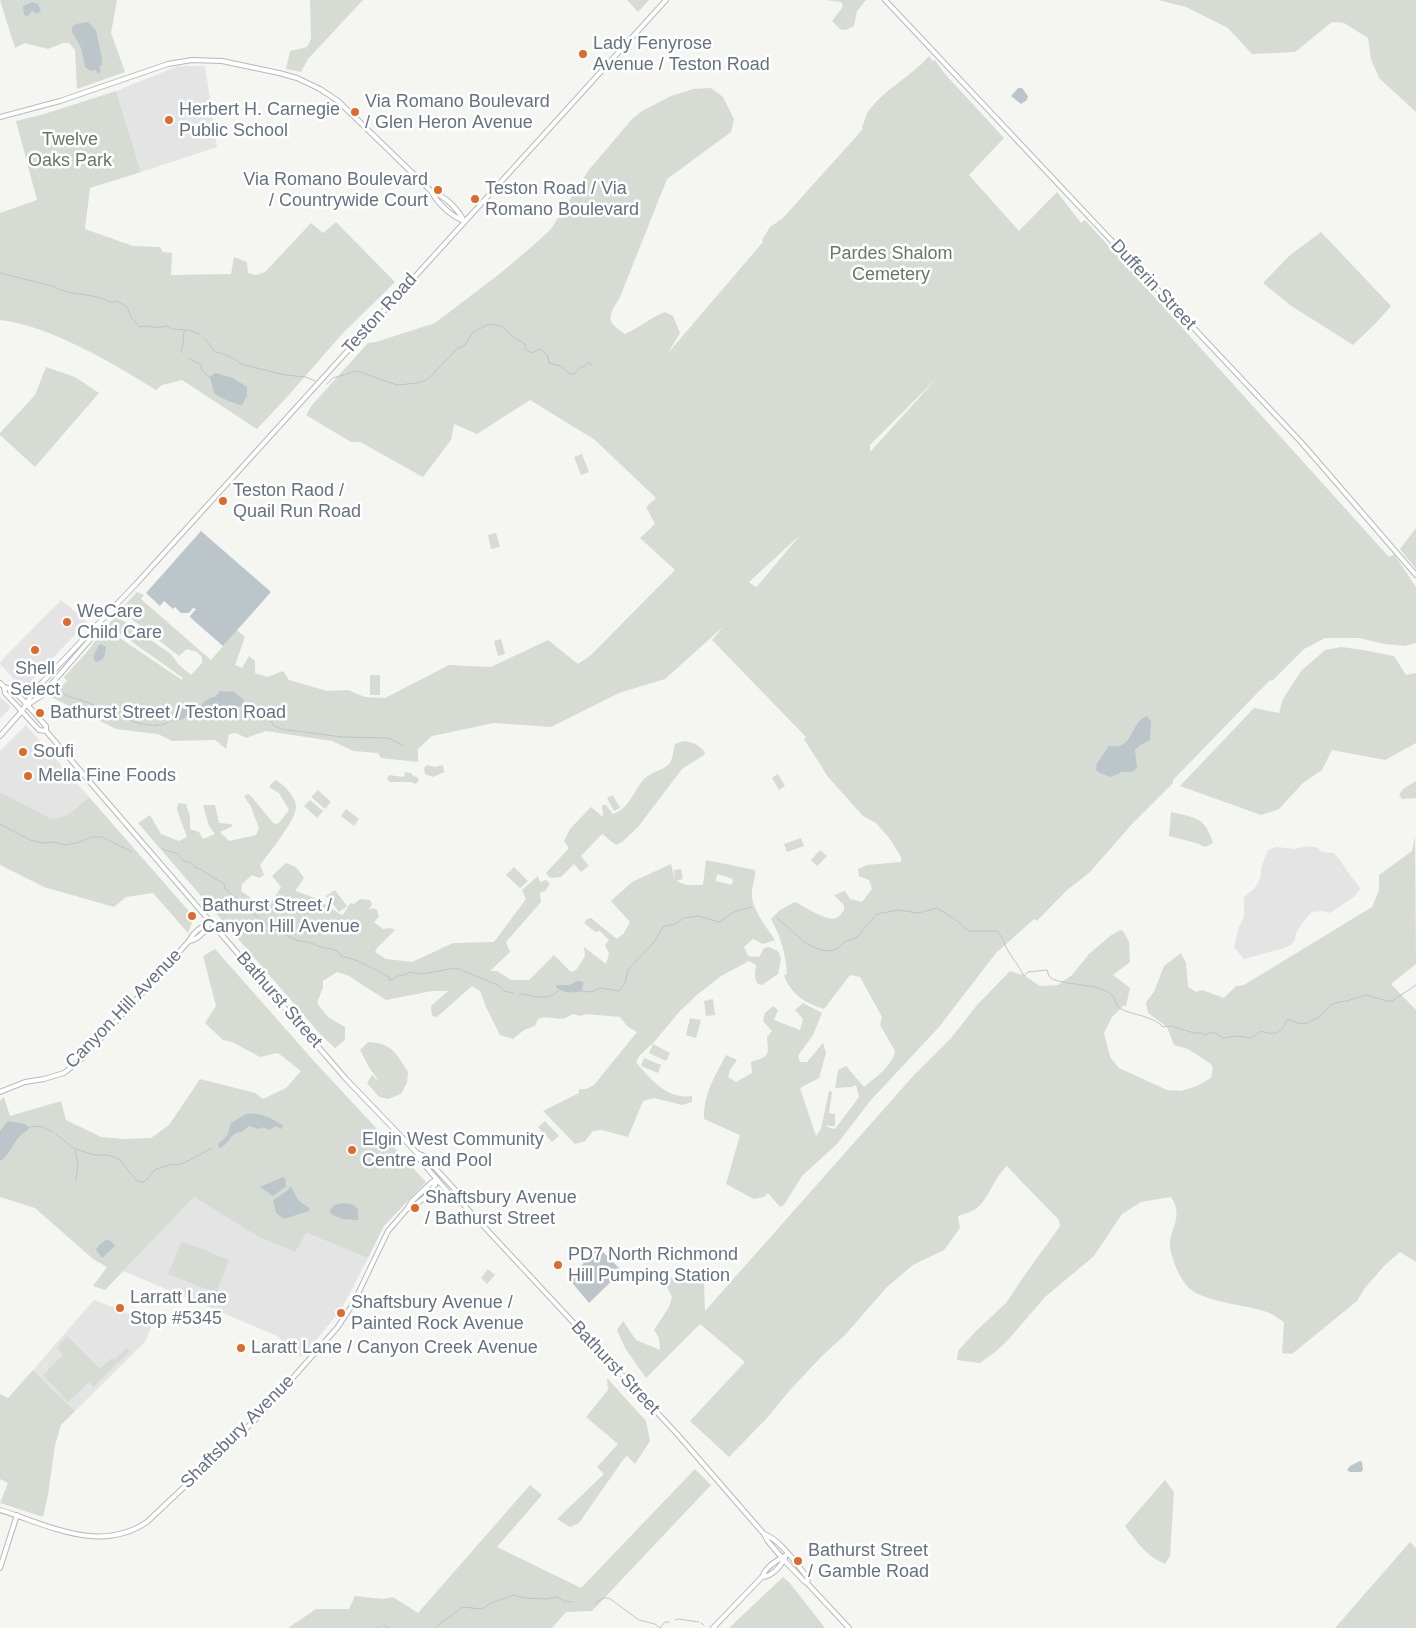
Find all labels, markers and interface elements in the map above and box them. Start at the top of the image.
place label: Lady Fenyrose Avenue / Teston Road [593,33,770,76]
marker: Lady Fenyrose Avenue / Teston Road [577,48,589,60]
place label: Via Romano Boulevard / Glen Heron Avenue [365,91,550,134]
place label: Herbert H. Carnegie Public School [179,99,340,142]
marker: Via Romano Boulevard / Glen Heron Avenue [349,106,361,118]
marker: Herbert H. Carnegie Public School [163,114,175,126]
park label: Twelve Oaks Park [28,129,112,172]
place label: Via Romano Boulevard / Countrywide Court [243,169,428,212]
place label: Teston Road / Via Romano Boulevard [485,178,639,220]
marker: Via Romano Boulevard / Countrywide Court [432,184,444,196]
marker: Teston Road / Via Romano Boulevard [469,193,481,205]
street label: Dufferin Street [1106,235,1200,335]
park label: Pardes Shalom Cemetery [829,243,953,286]
street label: Teston Road [338,269,422,359]
place label: Teston Raod / Quail Run Road [233,480,361,522]
marker: Teston Raod / Quail Run Road [217,495,229,507]
place label: WeCare Child Care [77,601,162,644]
marker: WeCare Child Care [61,616,73,628]
marker: Shell Select [29,644,41,656]
place label: Shell Select [10,658,60,701]
place label: Bathurst Street / Teston Road [50,702,286,724]
marker: Bathurst Street / Teston Road [34,707,46,719]
place label: Soufi [33,741,74,763]
marker: Soufi [17,746,29,758]
place label: Mella Fine Foods [38,765,176,787]
marker: Mella Fine Foods [22,770,34,782]
place label: Bathurst Street / Canyon Hill Avenue [202,895,360,938]
marker: Bathurst Street / Canyon Hill Avenue [186,910,198,922]
street label: Canyon Hill Avenue [61,945,187,1073]
street label: Bathurst Street [231,948,327,1052]
place label: Elgin West Community Centre and Pool [362,1129,544,1172]
marker: Elgin West Community Centre and Pool [346,1144,358,1156]
place label: Shaftsbury Avenue / Bathurst Street [425,1187,577,1230]
marker: Shaftsbury Avenue / Bathurst Street [409,1202,421,1214]
place label: PD7 North Richmond Hill Pumping Station [568,1244,738,1286]
marker: PD7 North Richmond Hill Pumping Station [552,1259,564,1271]
place label: Larratt Lane Stop #5345 [130,1287,227,1330]
place label: Shaftsbury Avenue / Painted Rock Avenue [351,1292,524,1335]
marker: Larratt Lane Stop #5345 [114,1302,126,1314]
marker: Shaftsbury Avenue / Painted Rock Avenue [335,1307,347,1319]
street label: Bathurst Street [566,1317,664,1419]
place label: Laratt Lane / Canyon Creek Avenue [251,1337,538,1359]
marker: Laratt Lane / Canyon Creek Avenue [235,1342,247,1354]
street label: Shaftsbury Avenue [177,1371,299,1493]
place label: Bathurst Street / Gamble Road [808,1540,929,1582]
marker: Bathurst Street / Gamble Road [792,1555,804,1567]

